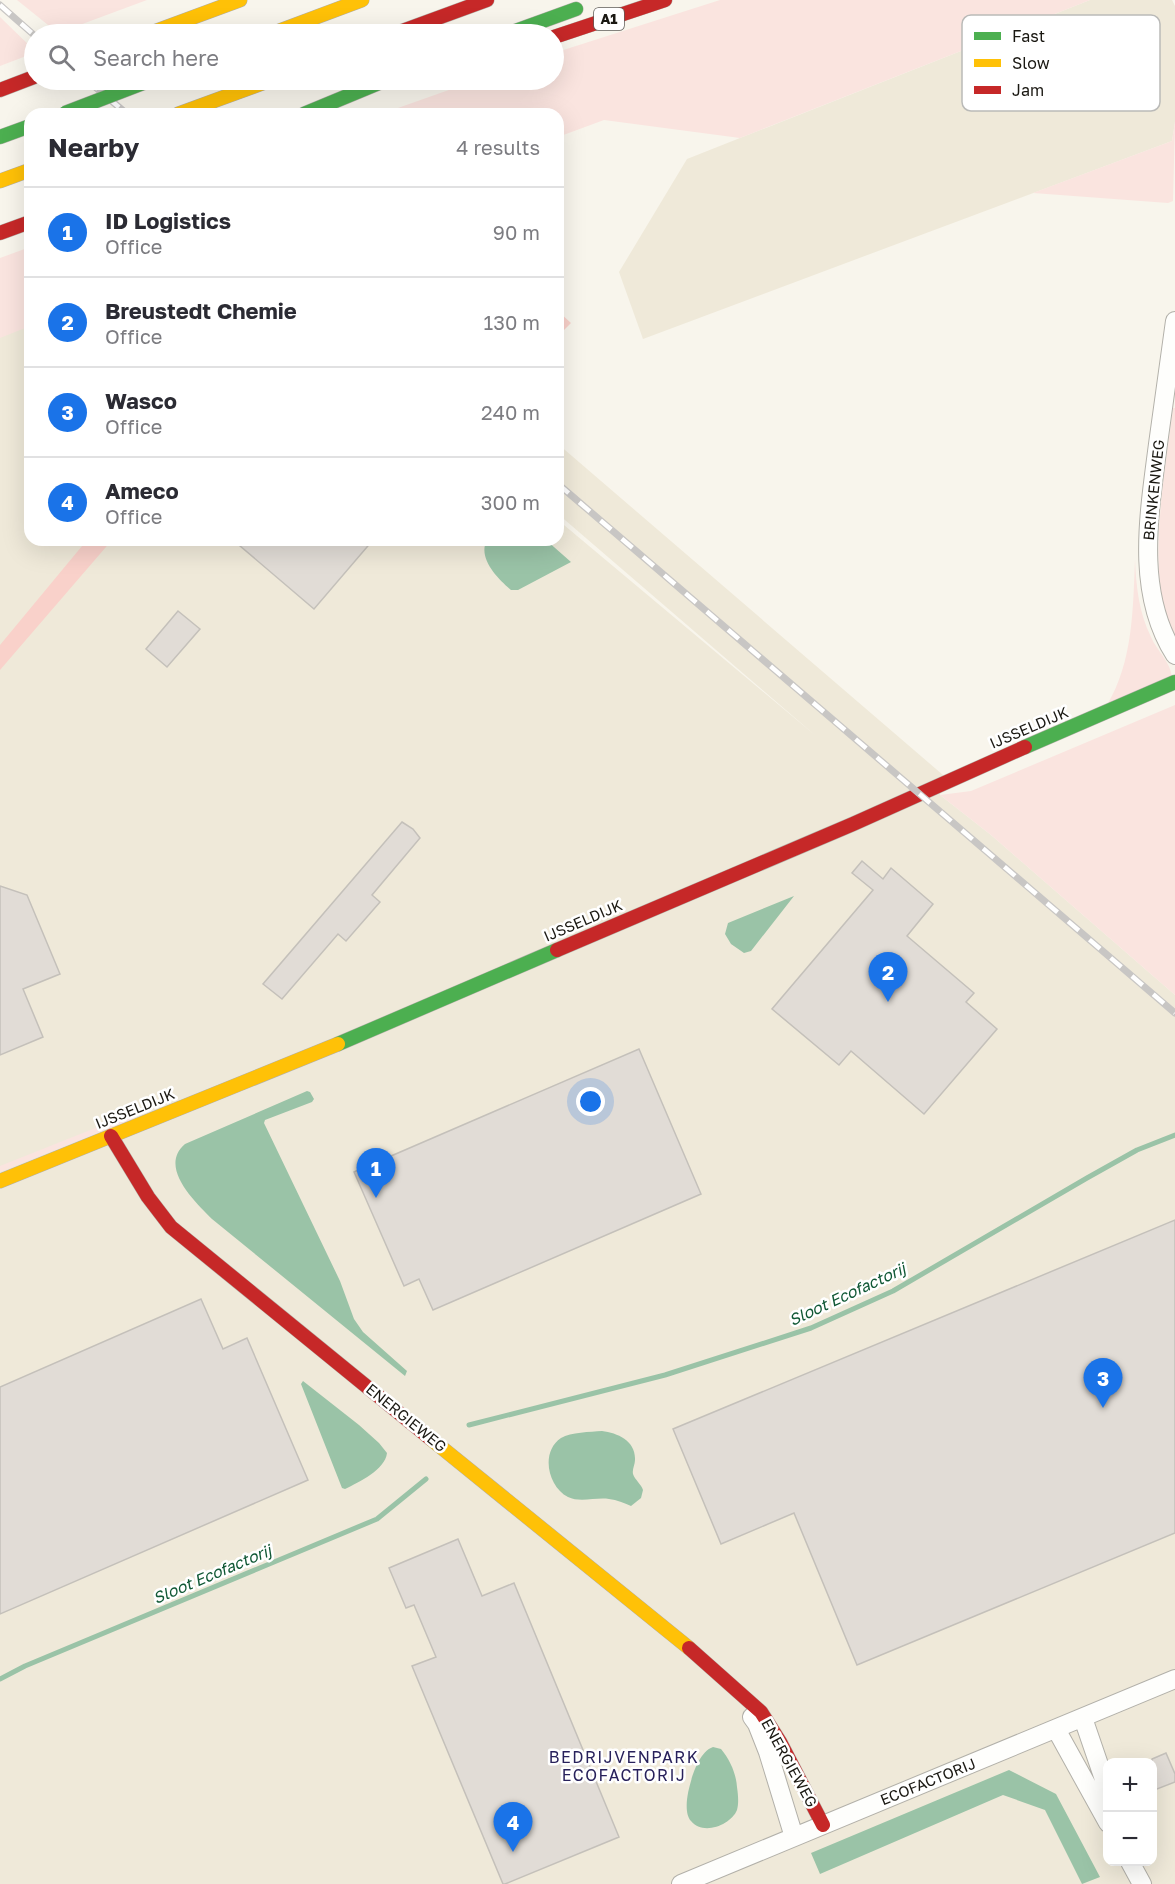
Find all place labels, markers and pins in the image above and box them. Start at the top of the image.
pin: 2 [868,952,908,1002]
pin: 1 [356,1148,395,1198]
pin: 3 [1084,1358,1122,1408]
pin: 4 [494,1802,532,1852]

